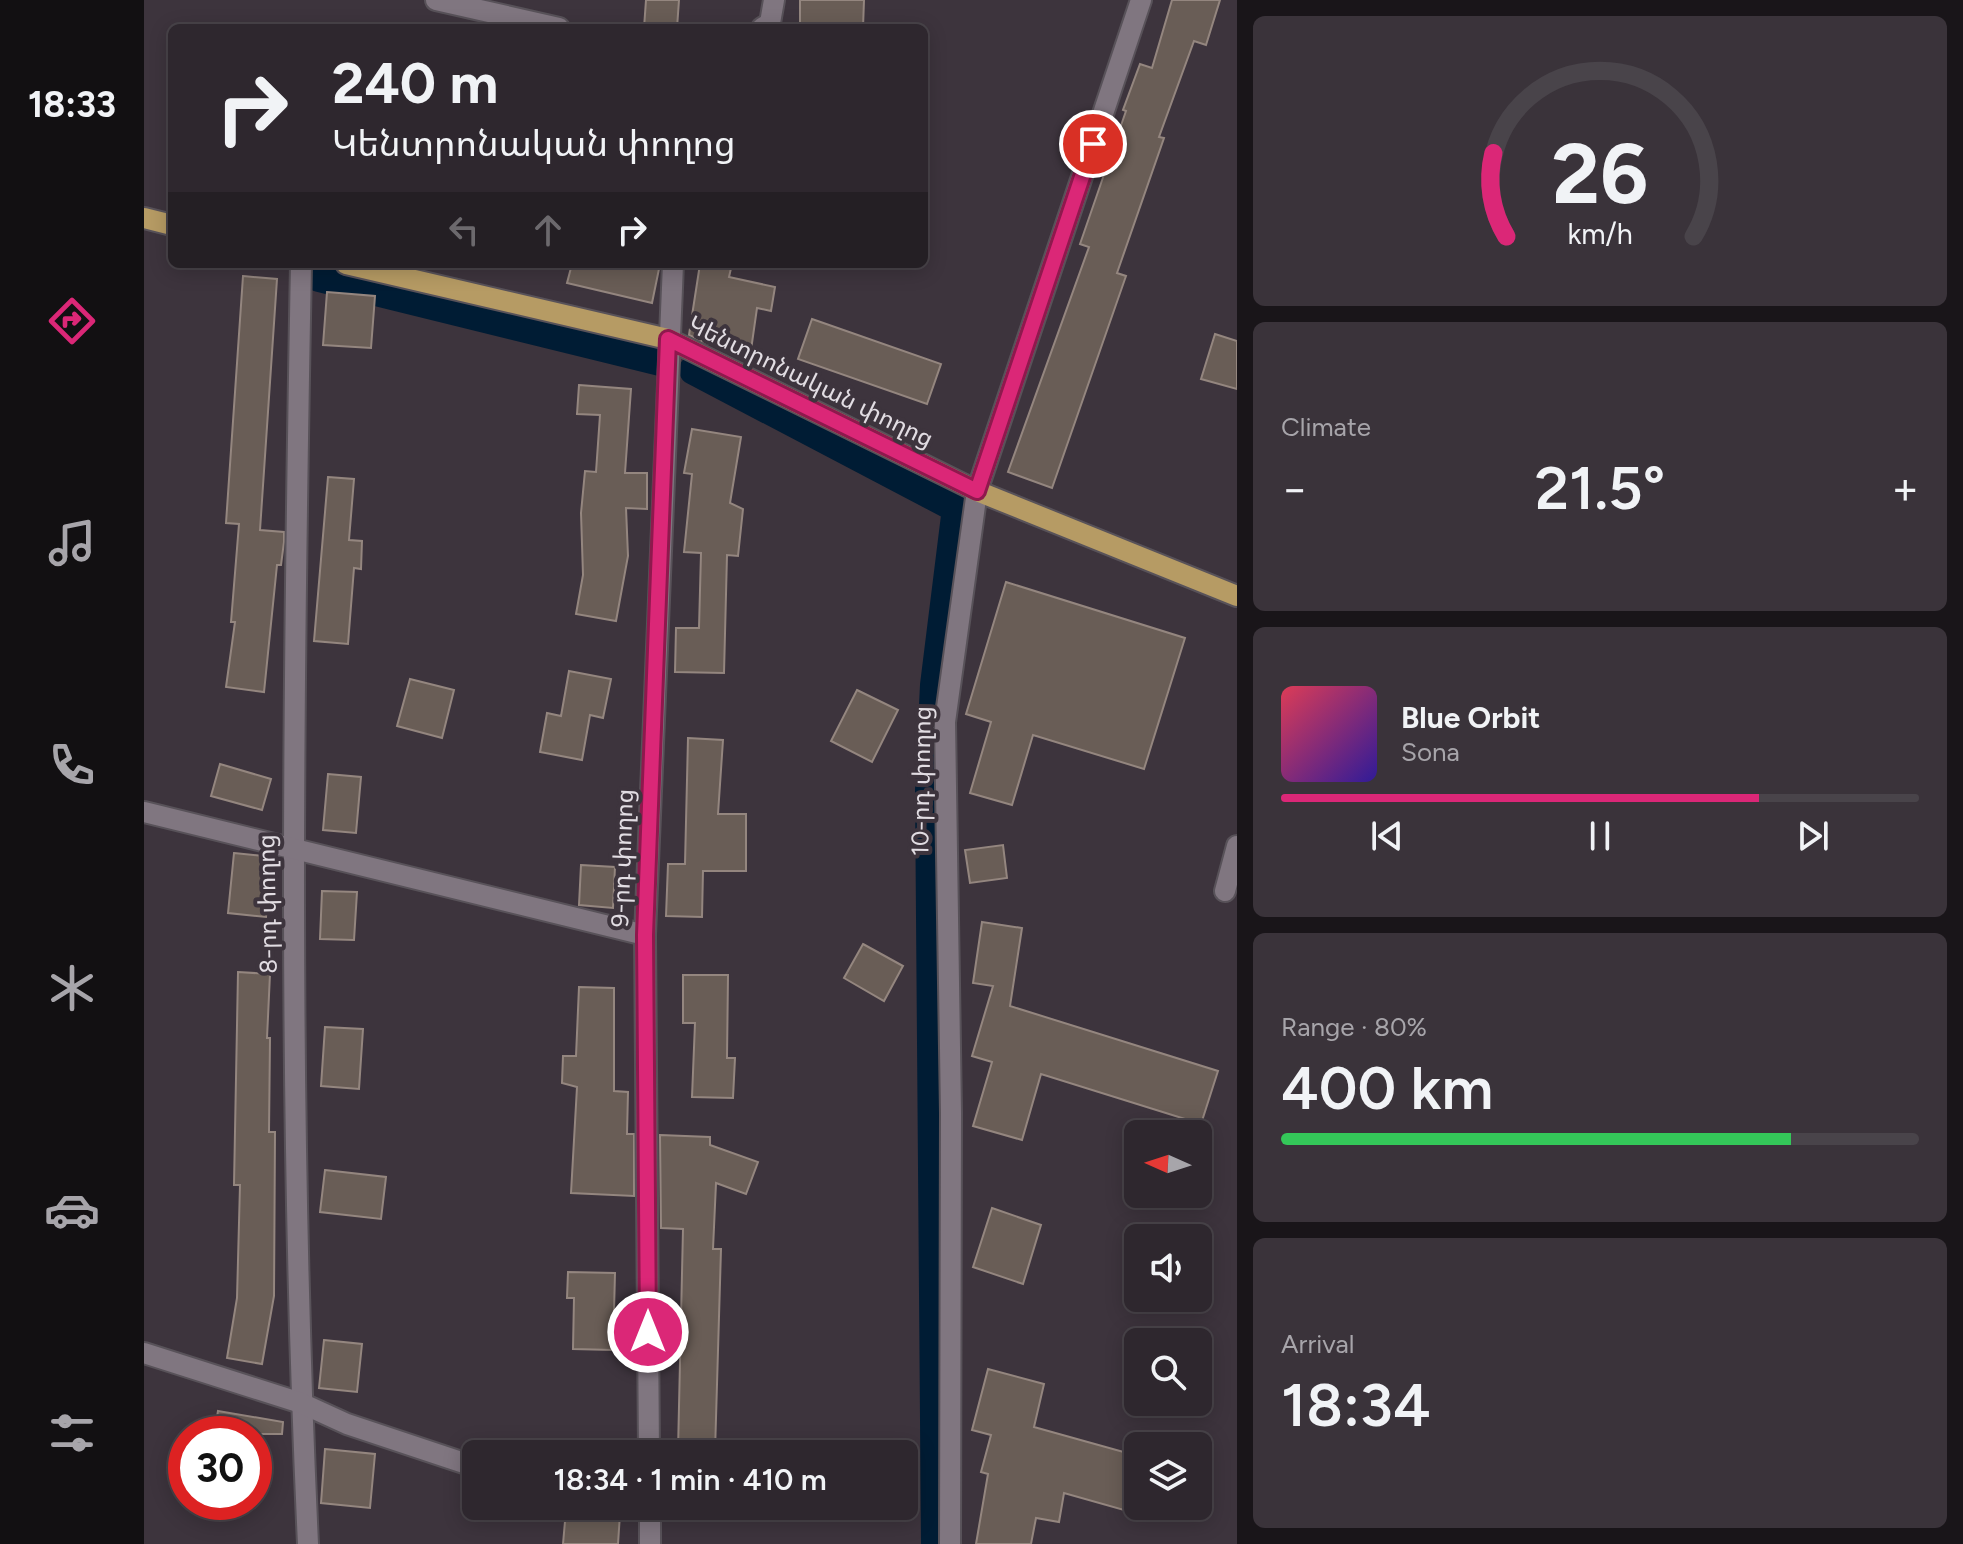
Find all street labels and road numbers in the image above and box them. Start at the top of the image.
street label: Կենտրոնական փողոց [684,309,938,453]
street label: 10-րդ փողոց [905,706,937,856]
street label: 9-րդ փողոց [605,788,639,928]
street label: 8-րդ փողոց [251,834,283,974]

